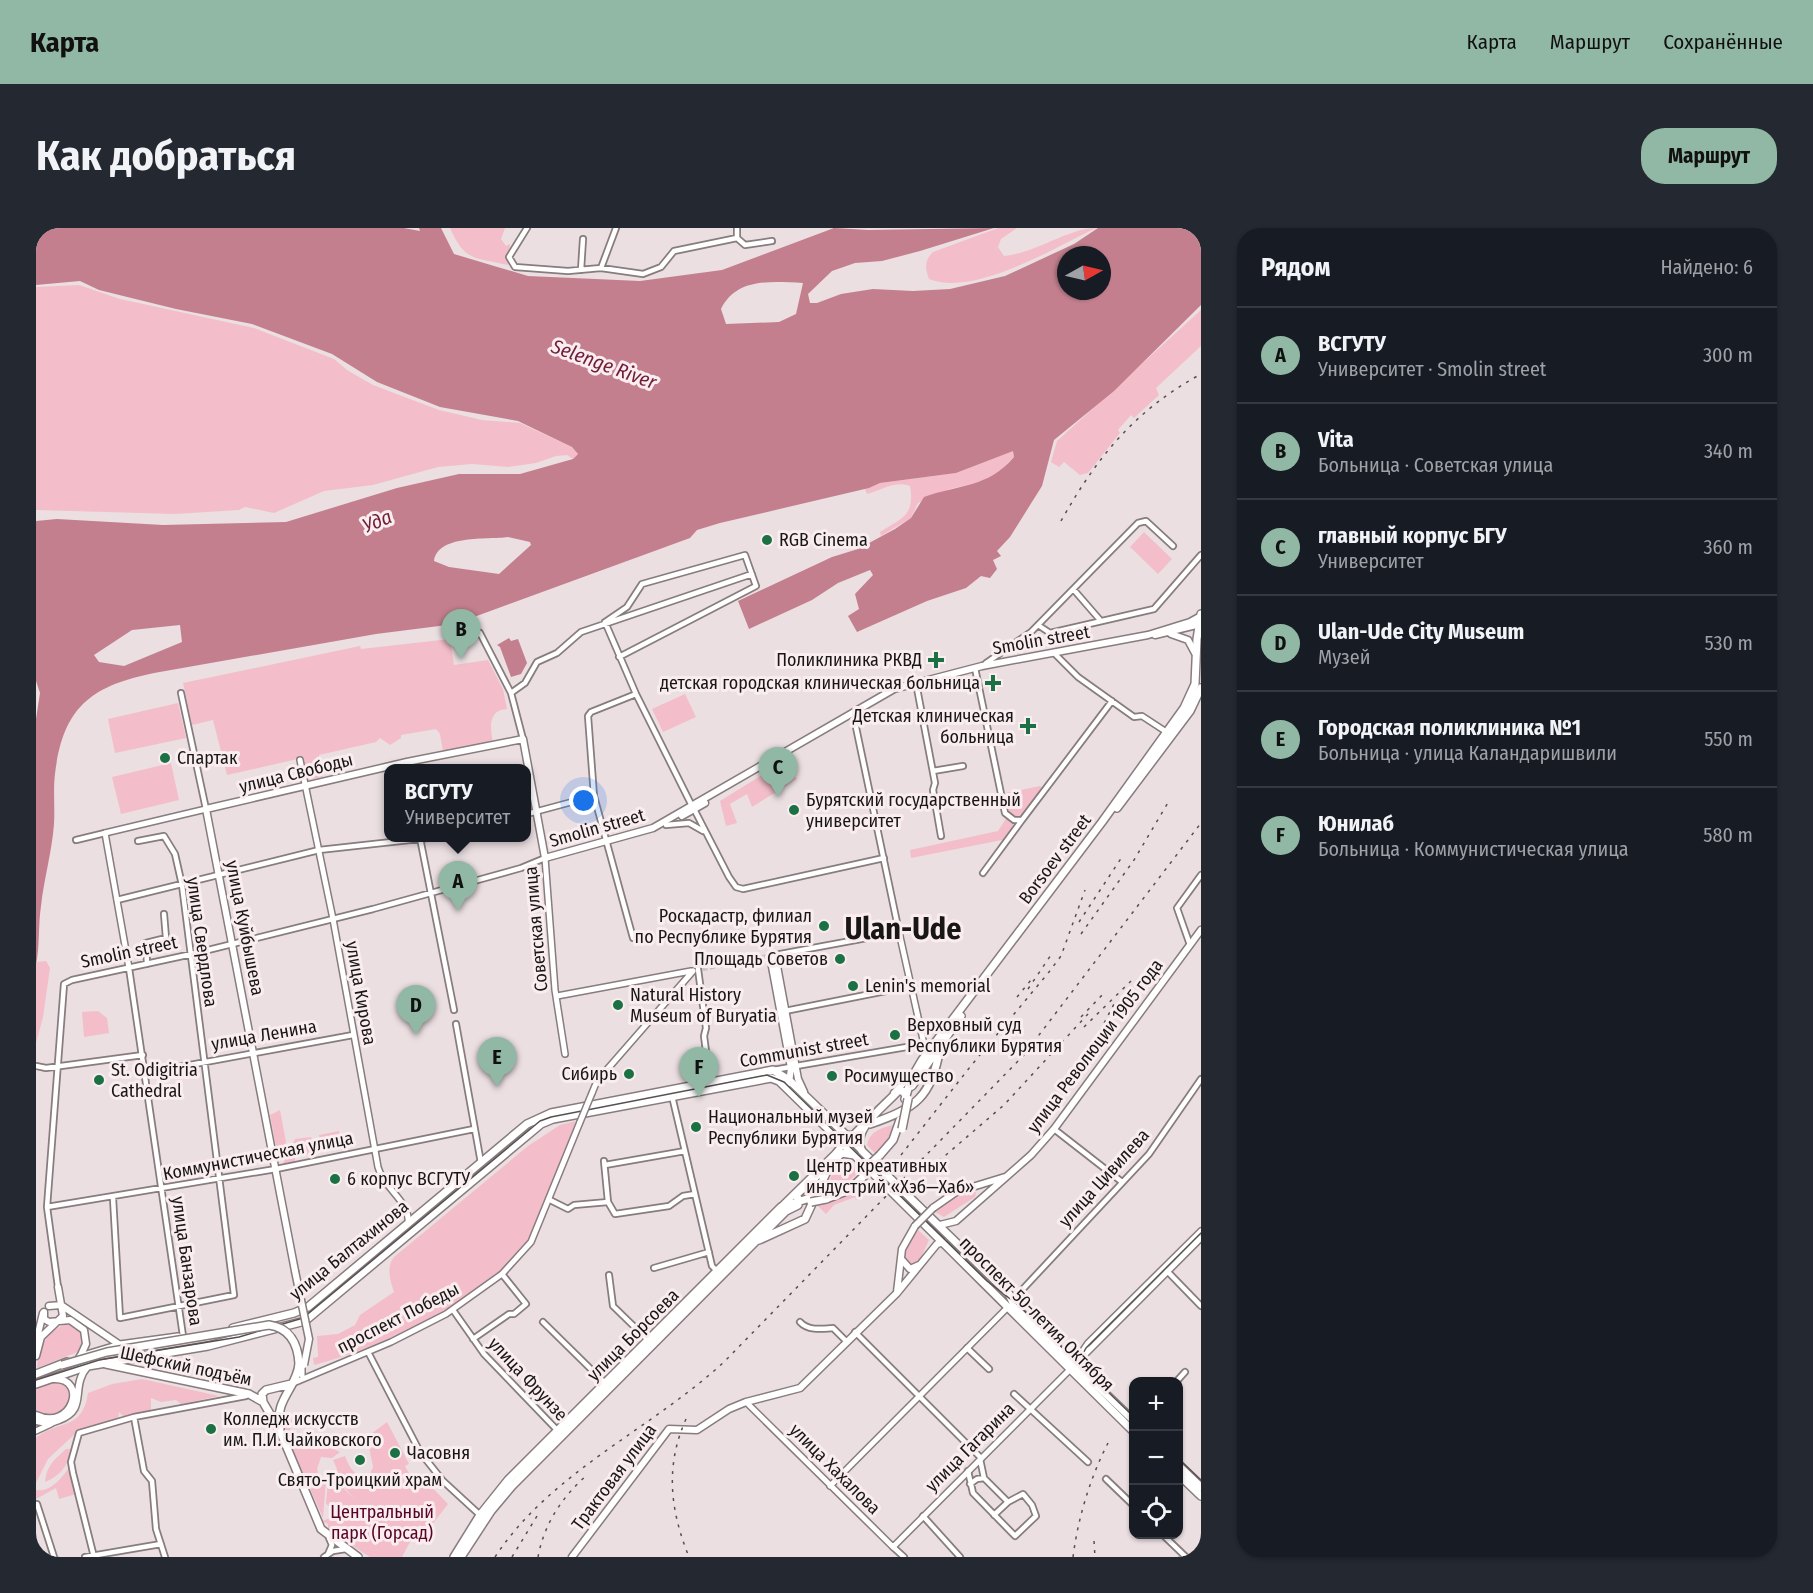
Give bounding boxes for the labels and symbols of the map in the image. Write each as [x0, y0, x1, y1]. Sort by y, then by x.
north arrow [1057, 246, 1111, 300]
water label: Selenge River [547, 334, 661, 394]
water label: Уда [359, 504, 395, 538]
place label: RGB Cinema [779, 529, 868, 551]
marker: RGB Cinema [760, 533, 774, 547]
pin: B [442, 610, 480, 659]
street label: Smolin street [991, 621, 1091, 659]
place label: Поликлиника РКВД [776, 649, 922, 671]
marker: Поликлиника РКВД [927, 651, 945, 669]
place label: детская городская клиническая больница [660, 672, 980, 694]
marker: детская городская клиническая больница [984, 674, 1002, 692]
place label: Детская клиническая больница [852, 705, 1014, 748]
marker: Детская клиническая больница [1019, 717, 1037, 735]
place label: Спартак [177, 747, 238, 769]
street label: улица Свободы [237, 748, 355, 798]
pin: C [758, 748, 798, 797]
marker: Спартак [158, 751, 172, 765]
your location [569, 786, 598, 815]
place label: Бурятский государственный университет [806, 789, 1021, 832]
marker: Бурятский государственный университет [787, 803, 801, 817]
street label: Smolin street [547, 804, 647, 852]
street label: Borsoev street [1014, 810, 1096, 908]
street label: улица Куйбышева [221, 859, 269, 998]
pin: A [438, 862, 478, 911]
street label: Советская улица [520, 865, 552, 992]
street label: улица Свердлова [182, 876, 222, 1009]
place label: Роскадастр, филиал по Республике Бурятия [635, 905, 812, 948]
district label: Ulan-Ude [845, 911, 961, 947]
marker: Роскадастр, филиал по Республике Бурятия [817, 919, 831, 933]
street label: Smolin street [79, 931, 179, 973]
street label: улица Кирова [341, 939, 381, 1047]
place label: Площадь Советов [694, 948, 828, 970]
marker: Площадь Советов [833, 952, 847, 966]
street label: улица Революции 1905 года [1022, 955, 1168, 1137]
place label: Lenin's memorial [865, 975, 991, 997]
marker: Lenin's memorial [846, 979, 860, 993]
place label: Natural History Museum of Buryatia [630, 984, 777, 1027]
pin: D [396, 986, 436, 1035]
marker: Natural History Museum of Buryatia [611, 998, 625, 1012]
place label: Верховный суд Республики Бурятия [907, 1014, 1062, 1057]
street label: улица Ленина [210, 1015, 319, 1055]
street label: Communist street [738, 1028, 870, 1072]
marker: Верховный суд Республики Бурятия [888, 1028, 902, 1042]
pin: E [478, 1038, 516, 1087]
pin: F [680, 1048, 718, 1097]
place label: St. Odigitria Cathedral [111, 1059, 198, 1102]
place label: Сибирь [562, 1063, 617, 1085]
place label: Росимущество [844, 1065, 954, 1087]
marker: Сибирь [622, 1067, 636, 1081]
marker: Росимущество [825, 1069, 839, 1083]
marker: St. Odigitria Cathedral [92, 1073, 106, 1087]
place label: Национальный музей Республики Бурятия [708, 1106, 873, 1149]
marker: Национальный музей Республики Бурятия [689, 1120, 703, 1134]
street label: улица Цивилева [1054, 1124, 1154, 1232]
street label: Коммунистическая улица [161, 1127, 355, 1185]
place label: Центр креативных индустрий «Хэб—Хаб» [806, 1155, 974, 1198]
place label: 6 корпус ВСГУТУ [347, 1168, 470, 1190]
marker: Центр креативных индустрий «Хэб—Хаб» [787, 1169, 801, 1183]
marker: 6 корпус ВСГУТУ [328, 1172, 342, 1186]
street label: улица Банзарова [167, 1195, 207, 1327]
street label: улица Балтахинова [285, 1195, 413, 1305]
street label: проспект 50-летия Октября [955, 1232, 1119, 1396]
street label: проспект Победы [333, 1278, 463, 1358]
street label: улица Борсоева [582, 1284, 684, 1386]
street label: улица Фрунзе [484, 1333, 572, 1426]
street label: Шефский подъём [118, 1341, 254, 1391]
street label: улица Гагарина [921, 1398, 1019, 1496]
place label: Колледж искусств им. П.И. Чайковского [223, 1408, 382, 1451]
street label: Трактовая улица [567, 1419, 661, 1534]
street label: улица Хахалова [785, 1419, 885, 1519]
marker: Колледж искусств им. П.И. Чайковского [204, 1422, 218, 1436]
place label: Часовня [407, 1442, 470, 1464]
marker: Часовня [388, 1446, 402, 1460]
marker: Свято-Троицкий храм [353, 1453, 367, 1467]
place label: Свято-Троицкий храм [278, 1469, 442, 1491]
park label: Центральный парк (Горсад) [330, 1501, 434, 1544]

